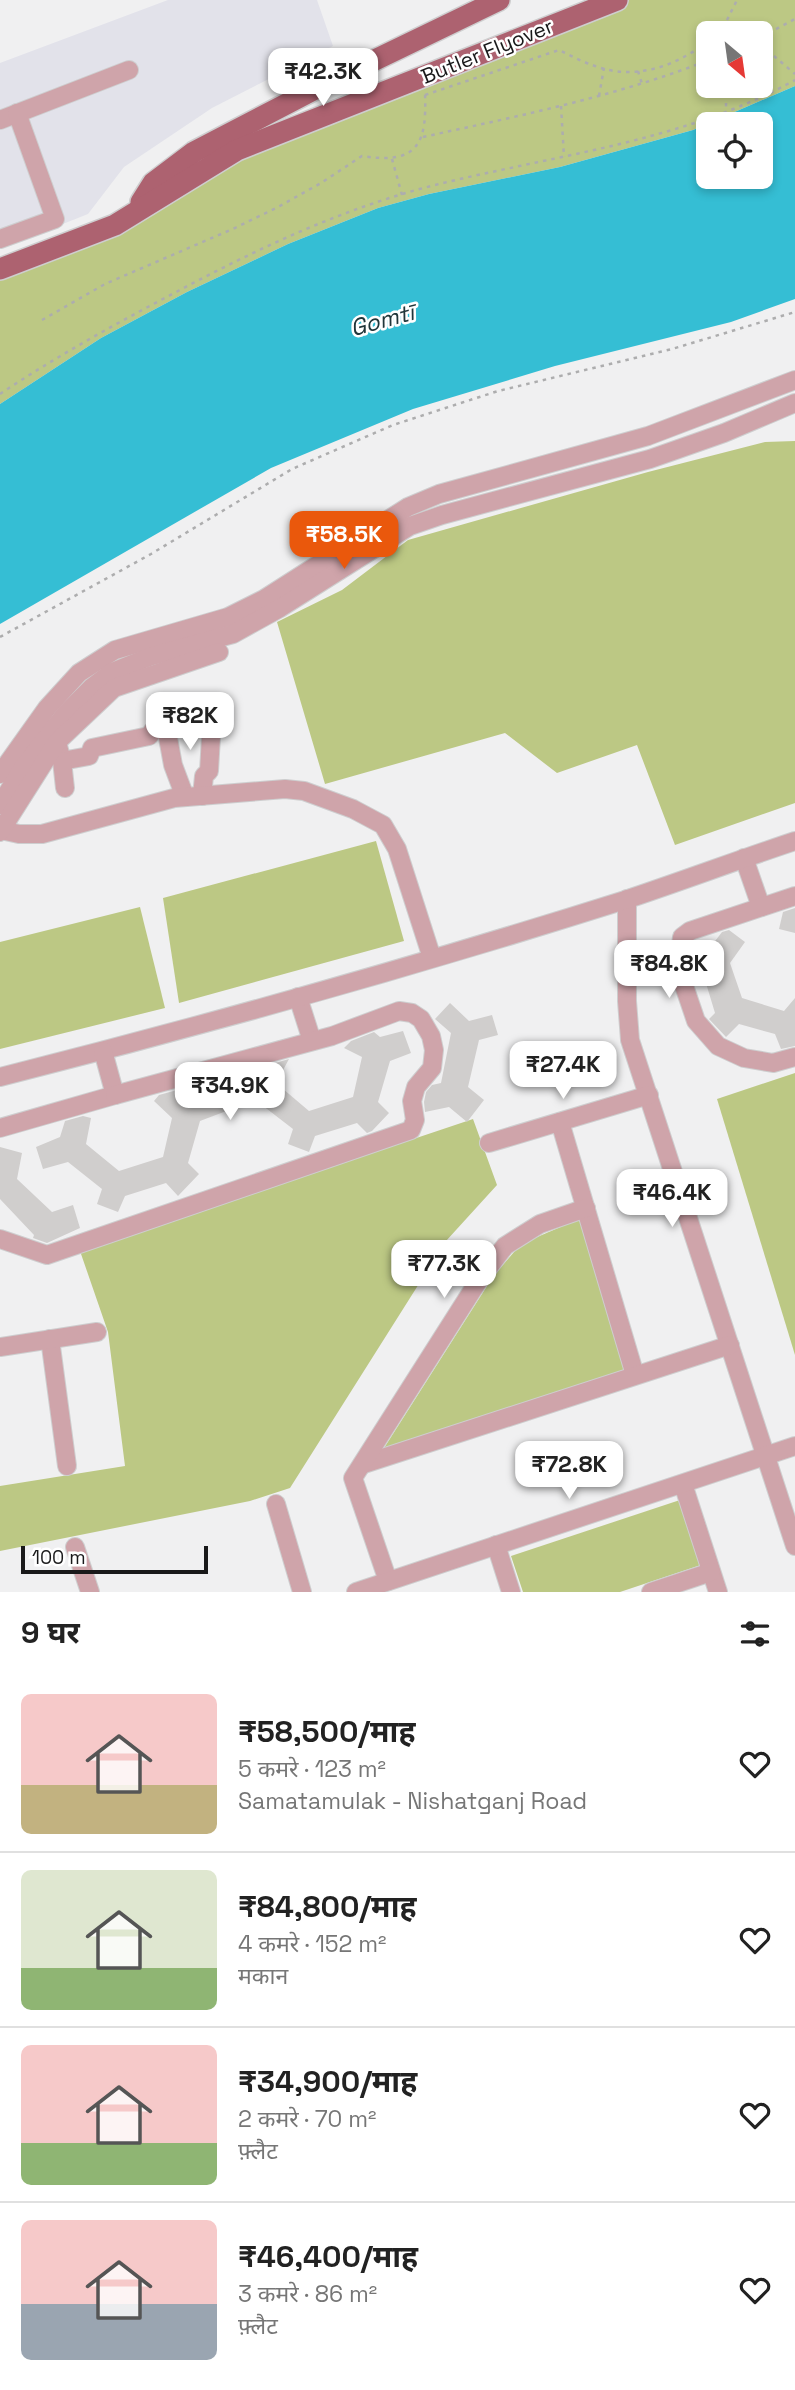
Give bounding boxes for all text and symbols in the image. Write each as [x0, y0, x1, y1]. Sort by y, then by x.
street label: Butler Flyover [417, 12, 557, 90]
north arrow [696, 21, 774, 98]
map controls [696, 21, 773, 189]
pin: ₹42.3K [266, 48, 380, 108]
text: ₹42.3K [284, 56, 362, 86]
button: locate [696, 112, 773, 189]
water label: Gomtī [347, 296, 422, 343]
pin: ₹58.5K [287, 512, 401, 571]
text: ₹58.5K [306, 519, 382, 549]
pin: ₹82K [149, 692, 231, 752]
text: ₹82K [162, 700, 218, 730]
pin: ₹84.8K [612, 940, 726, 1000]
text: ₹84.8K [630, 948, 708, 978]
pin: ₹27.4K [506, 1042, 620, 1101]
text: ₹27.4K [526, 1049, 600, 1079]
pin: ₹34.9K [173, 1062, 287, 1122]
text: ₹34.9K [191, 1070, 269, 1100]
pin: ₹46.4K [615, 1170, 729, 1229]
text: ₹46.4K [633, 1177, 711, 1207]
pin: ₹77.3K [387, 1240, 501, 1300]
text: ₹77.3K [407, 1248, 481, 1278]
pin: ₹72.8K [512, 1442, 626, 1501]
text: ₹72.8K [531, 1449, 607, 1479]
scale bar [21, 1543, 208, 1575]
text: 100 m [32, 1545, 86, 1570]
text: 9 घर [21, 1613, 80, 1652]
icon: filters [736, 1615, 774, 1653]
text: ₹58,500/माह [238, 1712, 415, 1751]
icon: home [77, 1722, 161, 1806]
icon: heart [736, 1745, 774, 1783]
text: 5 कमरे · 123 m² [238, 1754, 386, 1784]
text: Samatamulak - Nishatganj Road [238, 1786, 587, 1816]
text: ₹84,800/माह [238, 1887, 416, 1926]
icon: home [77, 1898, 161, 1982]
icon: heart [736, 1921, 774, 1959]
text: 4 कमरे · 152 m² [238, 1929, 386, 1959]
text: मकान [238, 1961, 288, 1991]
text: ₹34,900/माह [238, 2062, 417, 2101]
icon: home [77, 2073, 161, 2157]
icon: heart [736, 2096, 774, 2134]
text: 2 कमरे · 70 m² [238, 2104, 376, 2134]
text: फ़्लैट [238, 2136, 278, 2166]
text: ₹46,400/माह [238, 2237, 418, 2276]
icon: home [77, 2248, 161, 2332]
icon: heart [736, 2271, 774, 2309]
text: 3 कमरे · 86 m² [238, 2279, 377, 2309]
text: फ़्लैट [238, 2311, 278, 2341]

